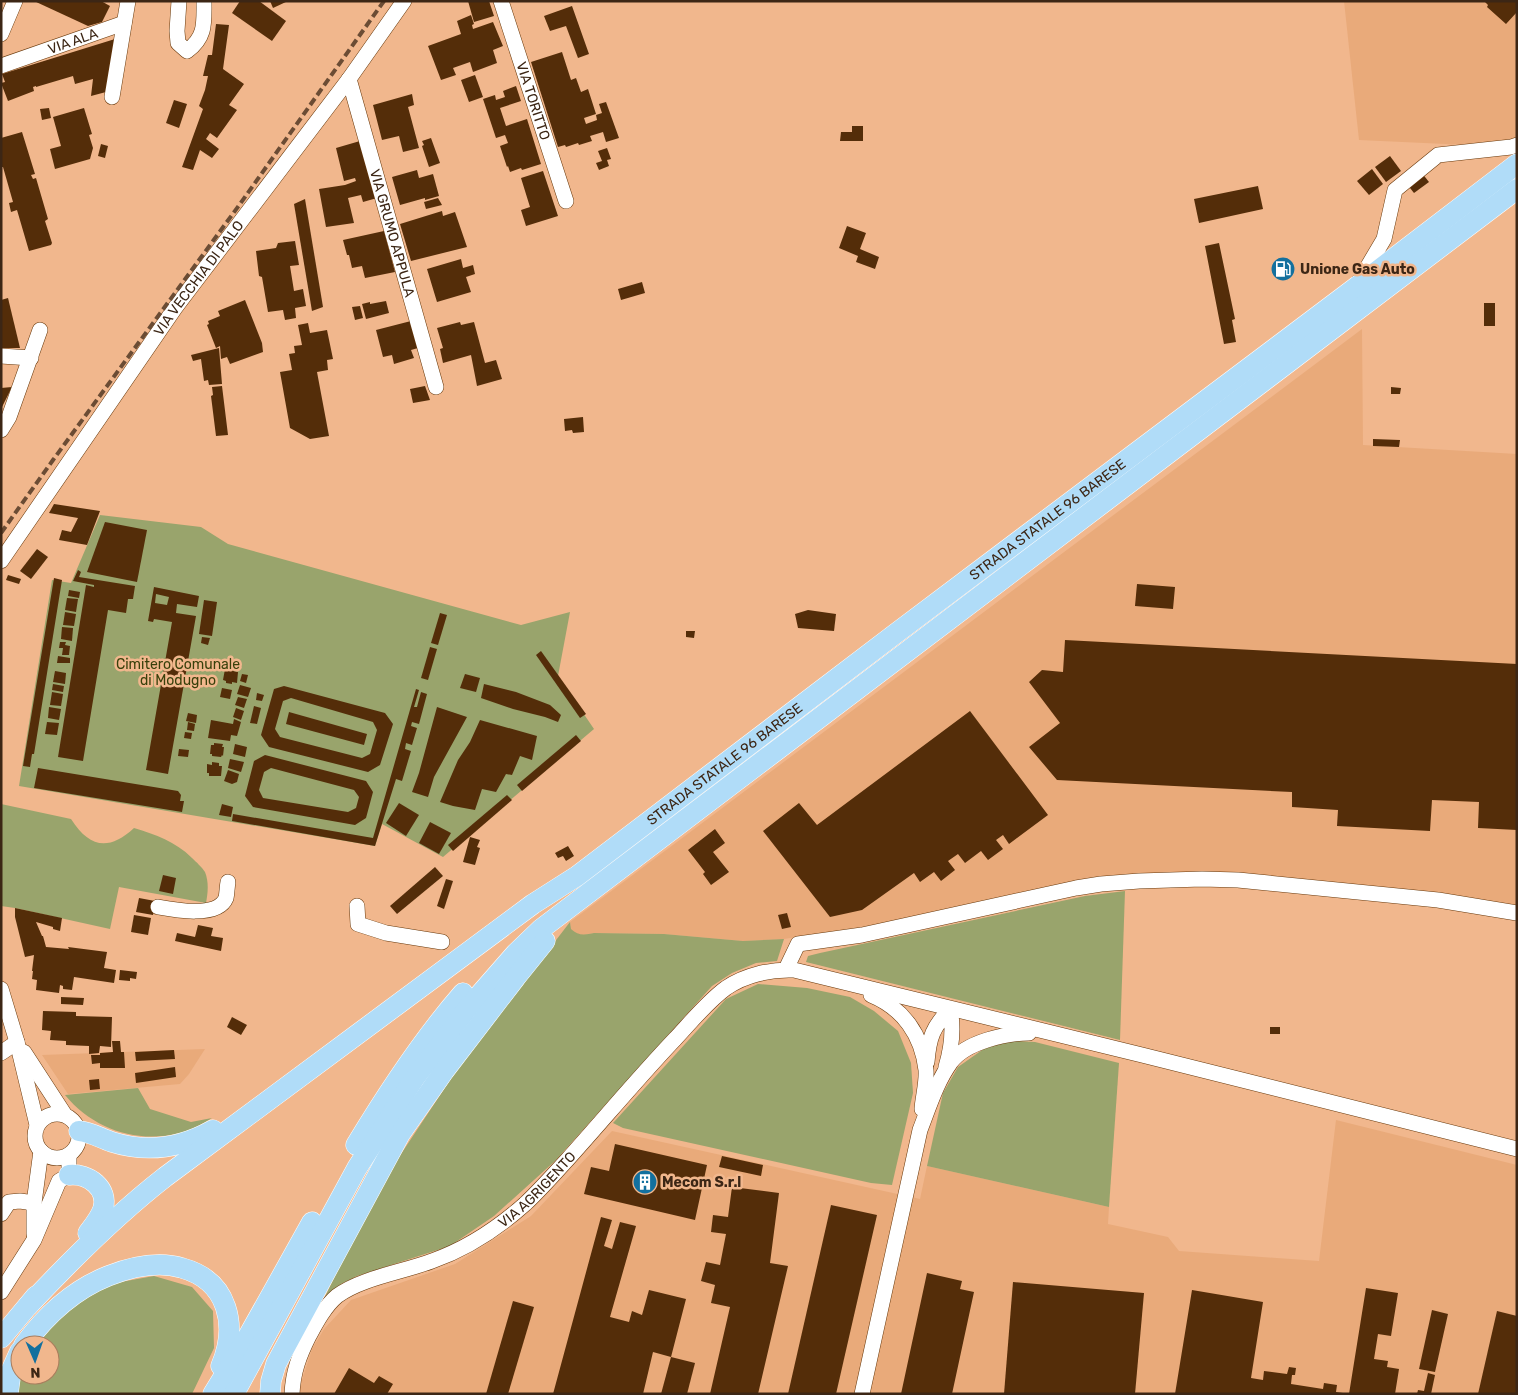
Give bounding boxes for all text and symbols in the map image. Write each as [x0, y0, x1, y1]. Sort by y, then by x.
street label: VIA ALA [46, 25, 101, 58]
street label: VIA TORITTO [512, 60, 554, 142]
street label: VIA GRUMO APPULA [366, 167, 418, 300]
street label: VIA VECCHIA DI PALO [150, 217, 247, 339]
fuel station icon: Unione Gas Auto [1270, 256, 1296, 282]
place label: Unione Gas Auto [1300, 261, 1415, 278]
street label: STRADA STATALE 96 BARESE [966, 456, 1129, 584]
park label: Cimitero Comunale di Modugno [116, 656, 240, 689]
street label: STRADA STATALE 96 BARESE [644, 700, 806, 829]
street label: VIA AGRIGENTO [495, 1148, 580, 1232]
building icon: Mecom S.r.l [632, 1169, 658, 1195]
place label: Mecom S.r.l [662, 1174, 741, 1191]
north arrow [10, 1335, 60, 1385]
text: N [30, 1364, 41, 1381]

